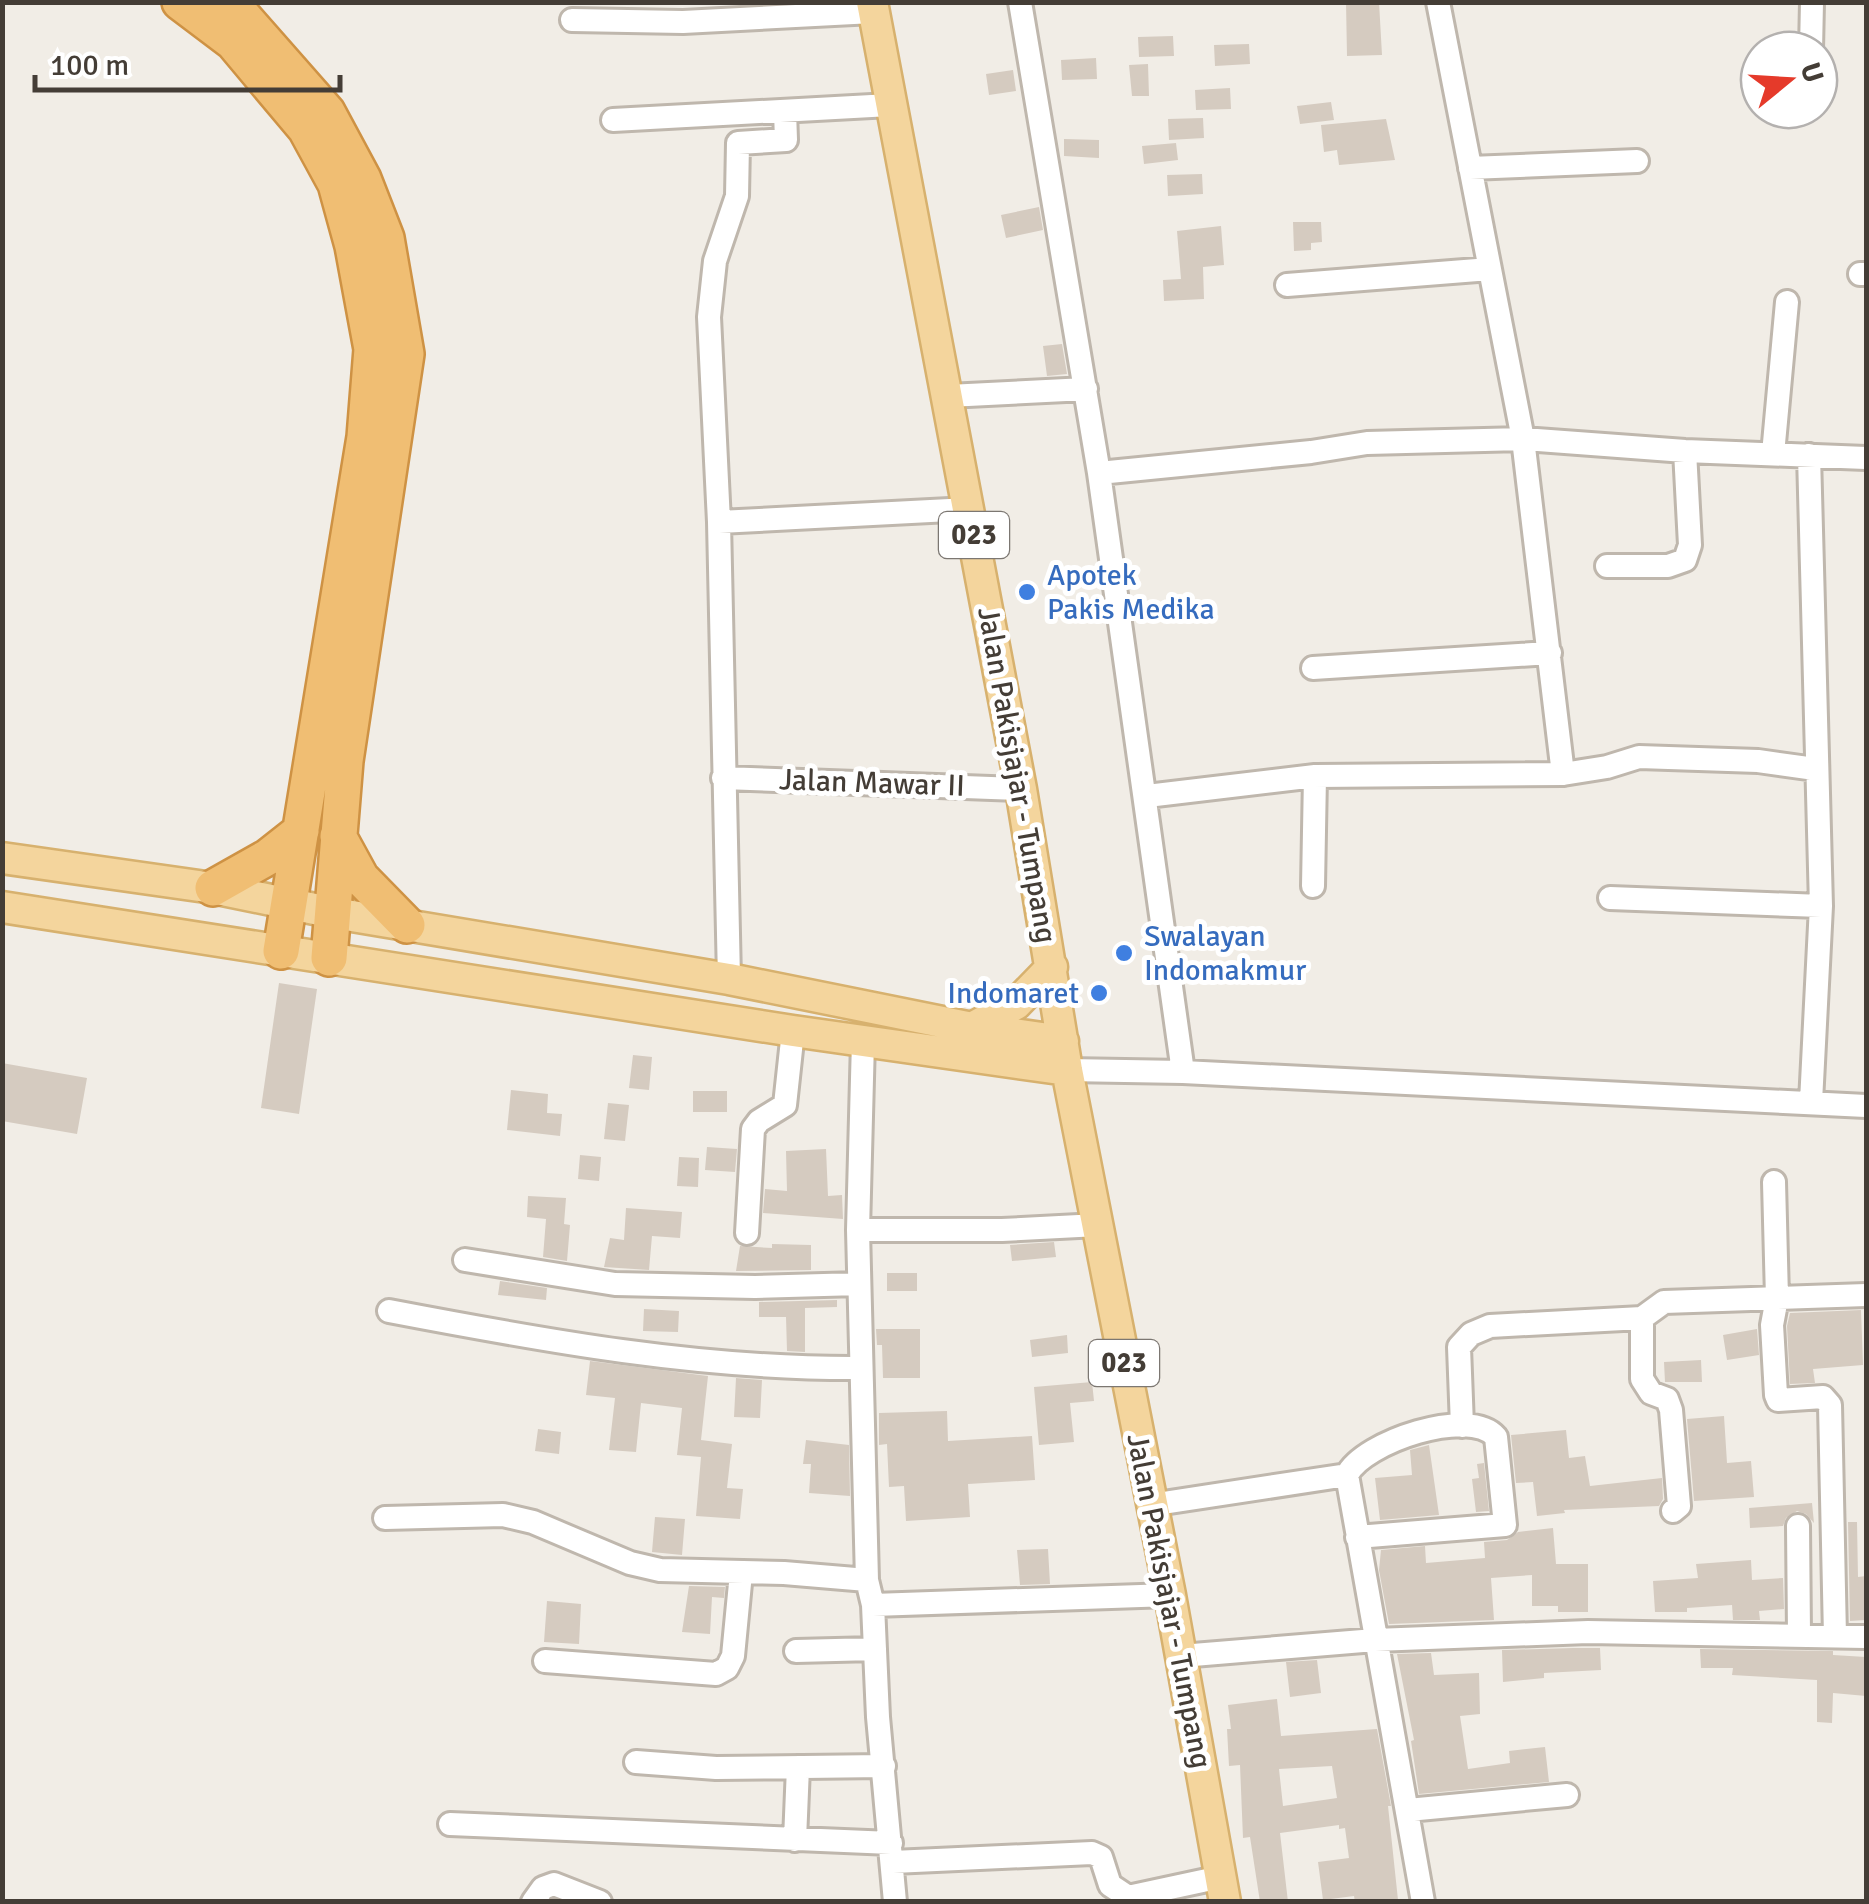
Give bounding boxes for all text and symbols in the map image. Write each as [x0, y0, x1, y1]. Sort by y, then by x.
scale bar [35, 30, 340, 92]
north arrow [1739, 30, 1839, 130]
text: 100 m [50, 47, 129, 84]
text: U [1793, 58, 1831, 87]
road number: 023 [939, 512, 1009, 558]
place label: Apotek Pakis Medika [1047, 557, 1215, 628]
marker: Apotek Pakis Medika [1016, 581, 1038, 603]
street label: Jalan Pakisjajar - Tumpang [969, 604, 1065, 946]
street label: Jalan Mawar II [778, 761, 966, 805]
place label: Swalayan Indomakmur [1144, 918, 1306, 989]
marker: Swalayan Indomakmur [1113, 942, 1135, 964]
place label: Indomaret [947, 975, 1079, 1012]
marker: Indomaret [1088, 982, 1110, 1004]
road number: 023 [1089, 1340, 1159, 1386]
street label: Jalan Pakisjajar - Tumpang [1118, 1430, 1220, 1772]

